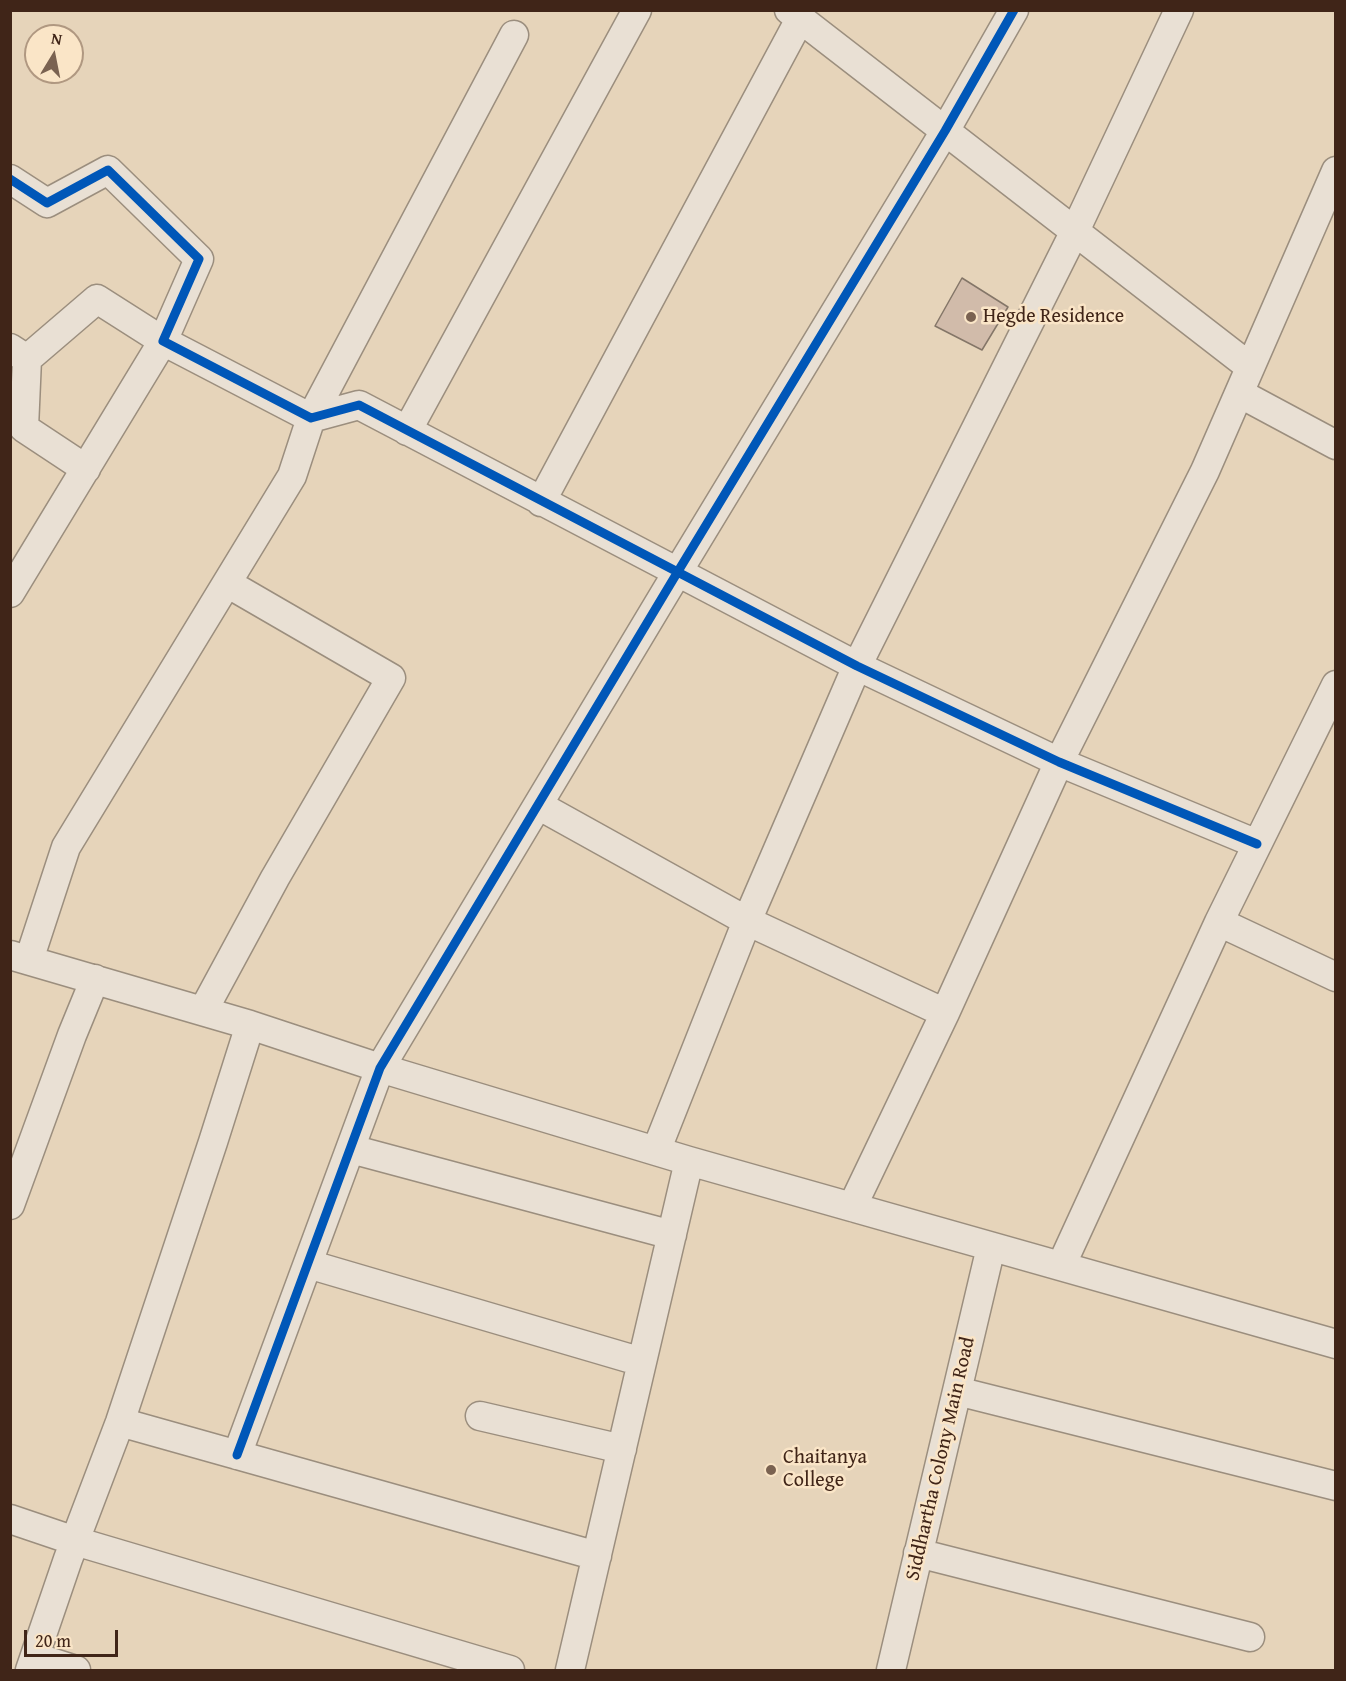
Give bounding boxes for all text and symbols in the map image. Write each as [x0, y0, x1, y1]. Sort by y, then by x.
north arrow [24, 24, 84, 84]
text: N [49, 25, 64, 51]
place label: Hegde Residence [983, 305, 1124, 329]
marker: Hegde Residence [964, 310, 978, 324]
street label: Siddhartha Colony Main Road [901, 1335, 981, 1583]
place label: Chaitanya College [783, 1446, 867, 1493]
marker: Chaitanya College [764, 1463, 778, 1477]
scale bar [27, 1618, 122, 1656]
text: 20 m [35, 1627, 71, 1654]

